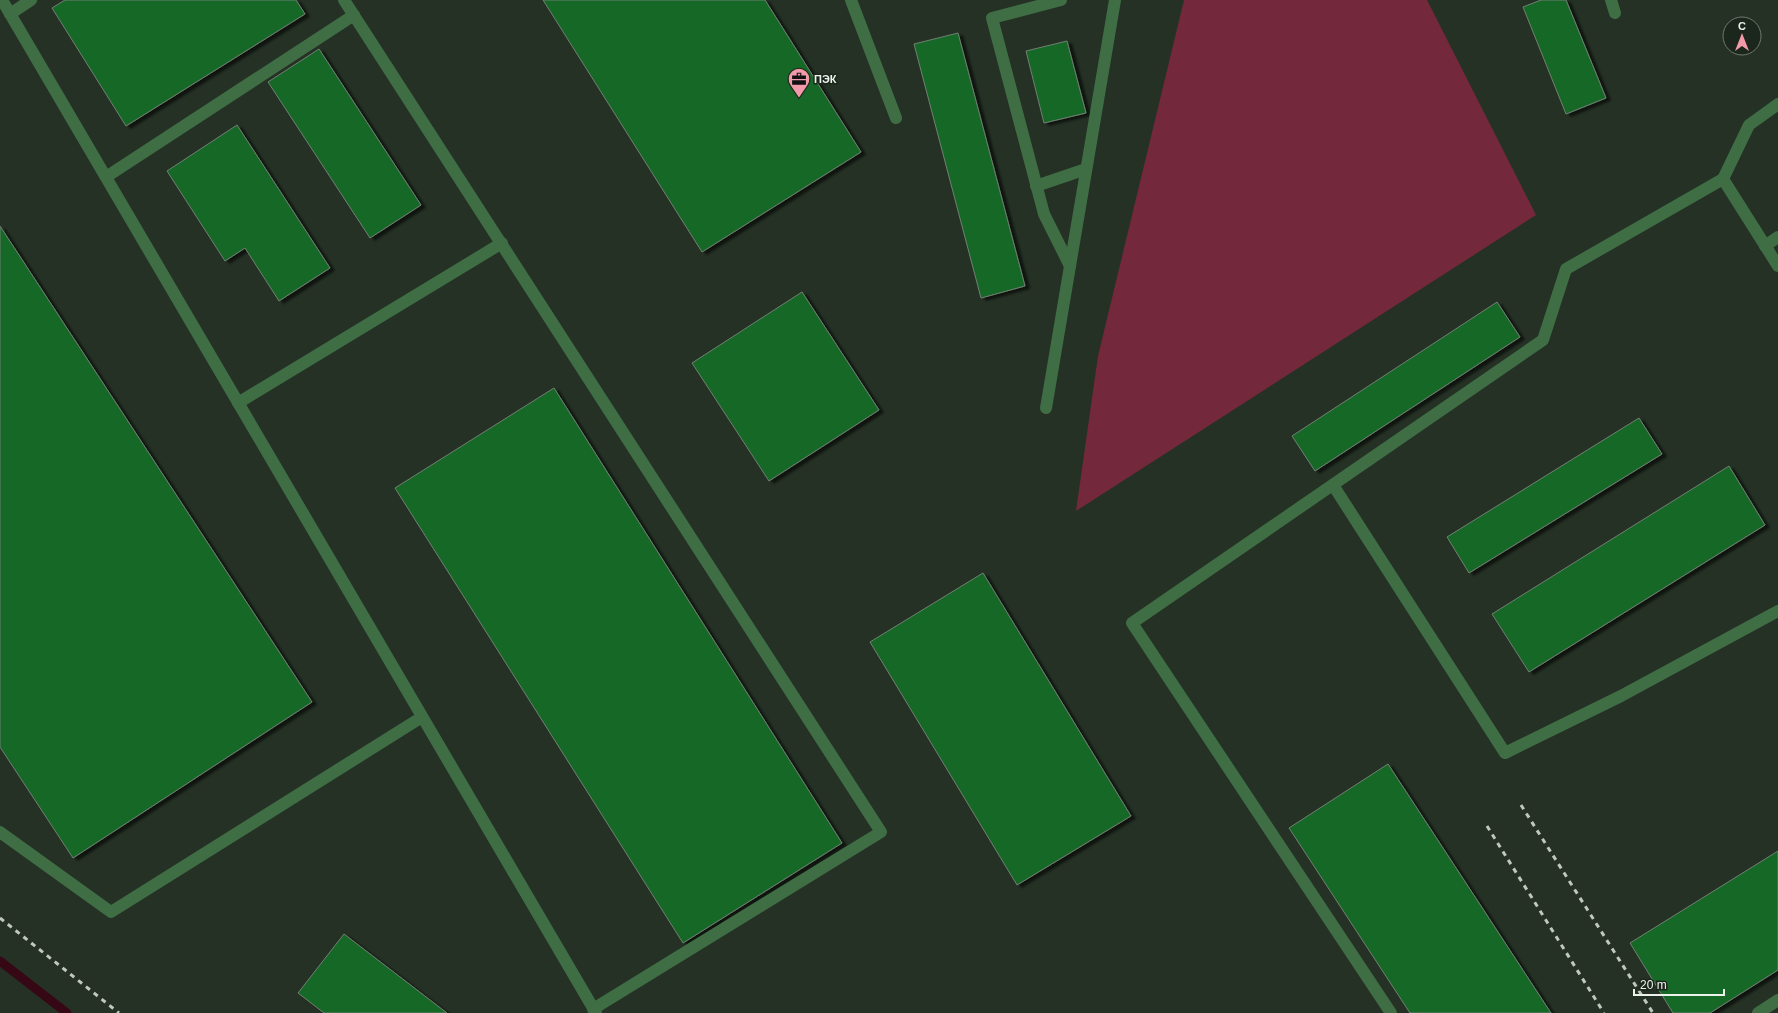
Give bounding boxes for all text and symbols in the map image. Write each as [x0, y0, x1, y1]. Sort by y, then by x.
north arrow [1722, 16, 1762, 56]
text: С [1738, 20, 1746, 32]
office icon: ПЭК [786, 66, 812, 99]
place label: ПЭК [814, 73, 837, 85]
scale bar [1634, 971, 1724, 997]
text: 20 m [1640, 978, 1667, 992]

